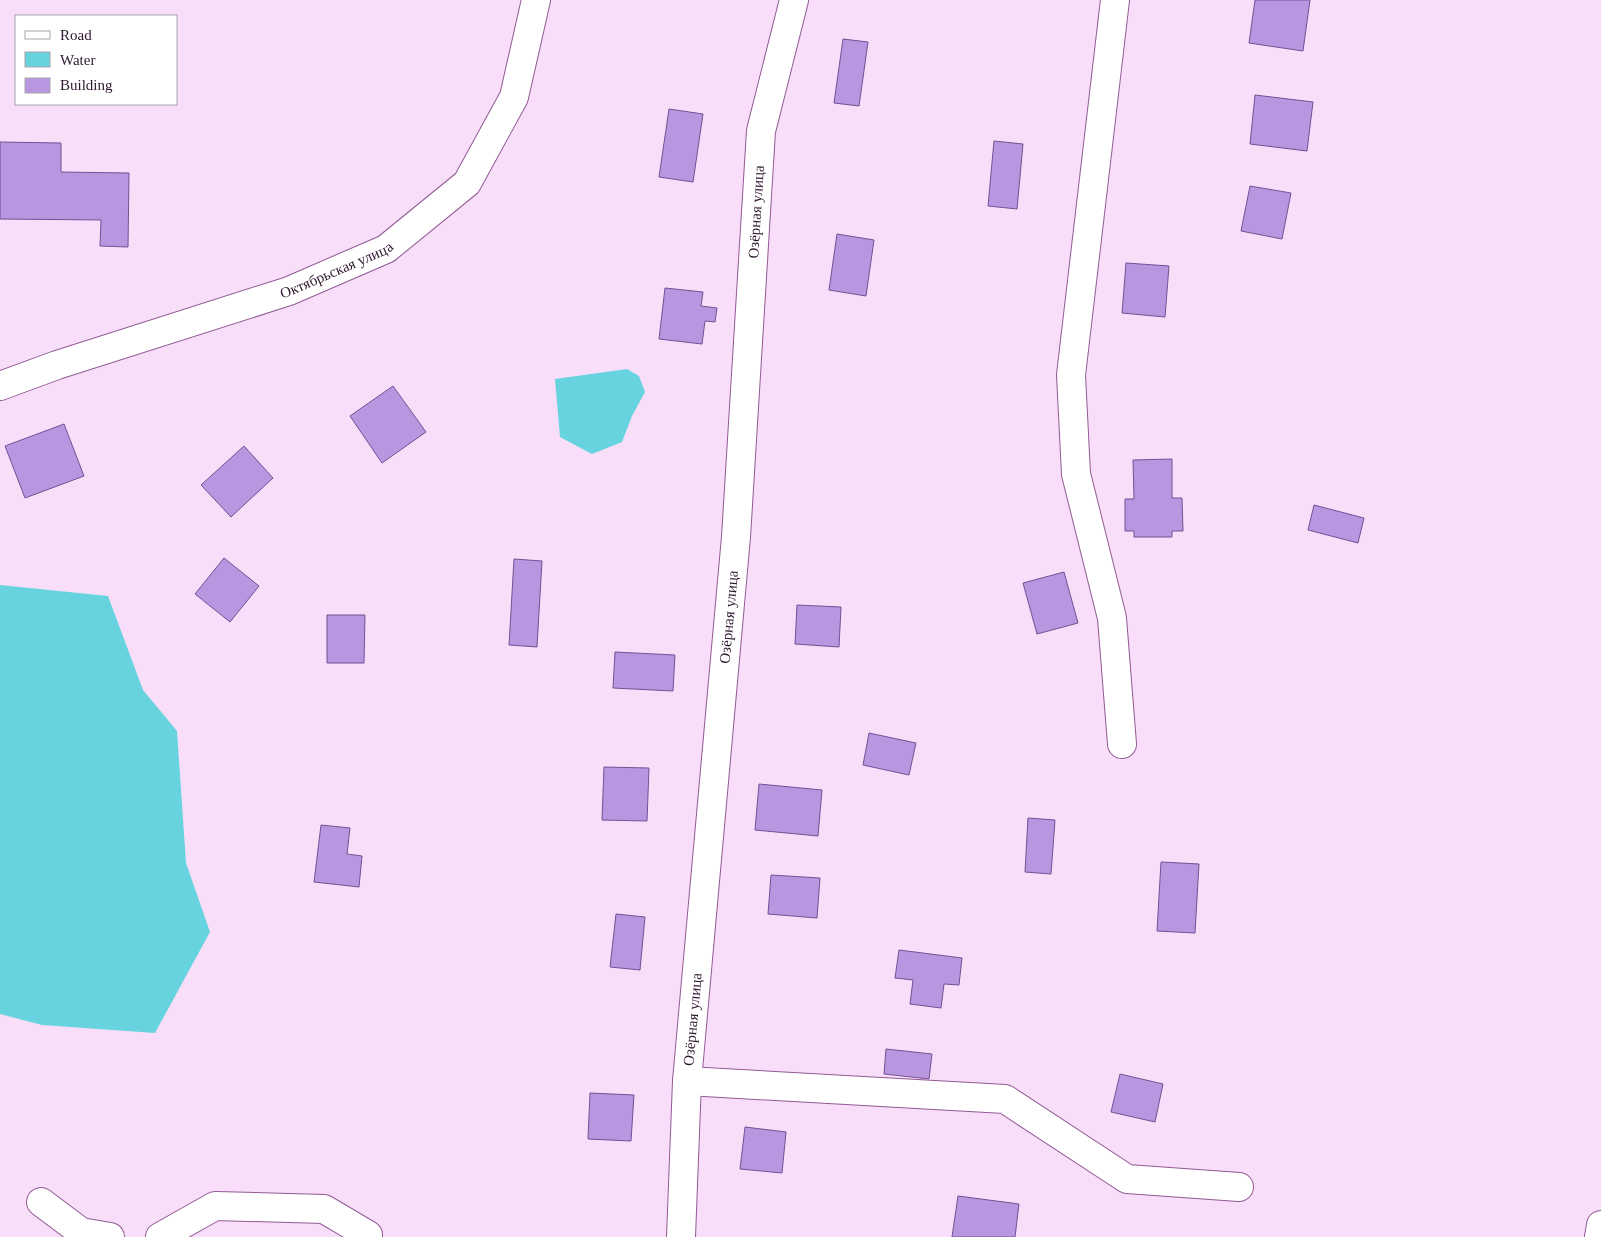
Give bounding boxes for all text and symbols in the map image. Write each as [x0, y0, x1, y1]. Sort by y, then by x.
legend [15, 15, 178, 105]
text: Road [60, 27, 92, 43]
text: Water [60, 52, 95, 68]
text: Building [60, 77, 113, 93]
street label: Озёрная улица [745, 165, 767, 259]
street label: Октябрьская улица [278, 238, 397, 301]
street label: Озёрная улица [717, 569, 741, 664]
street label: Озёрная улица [680, 972, 705, 1067]

